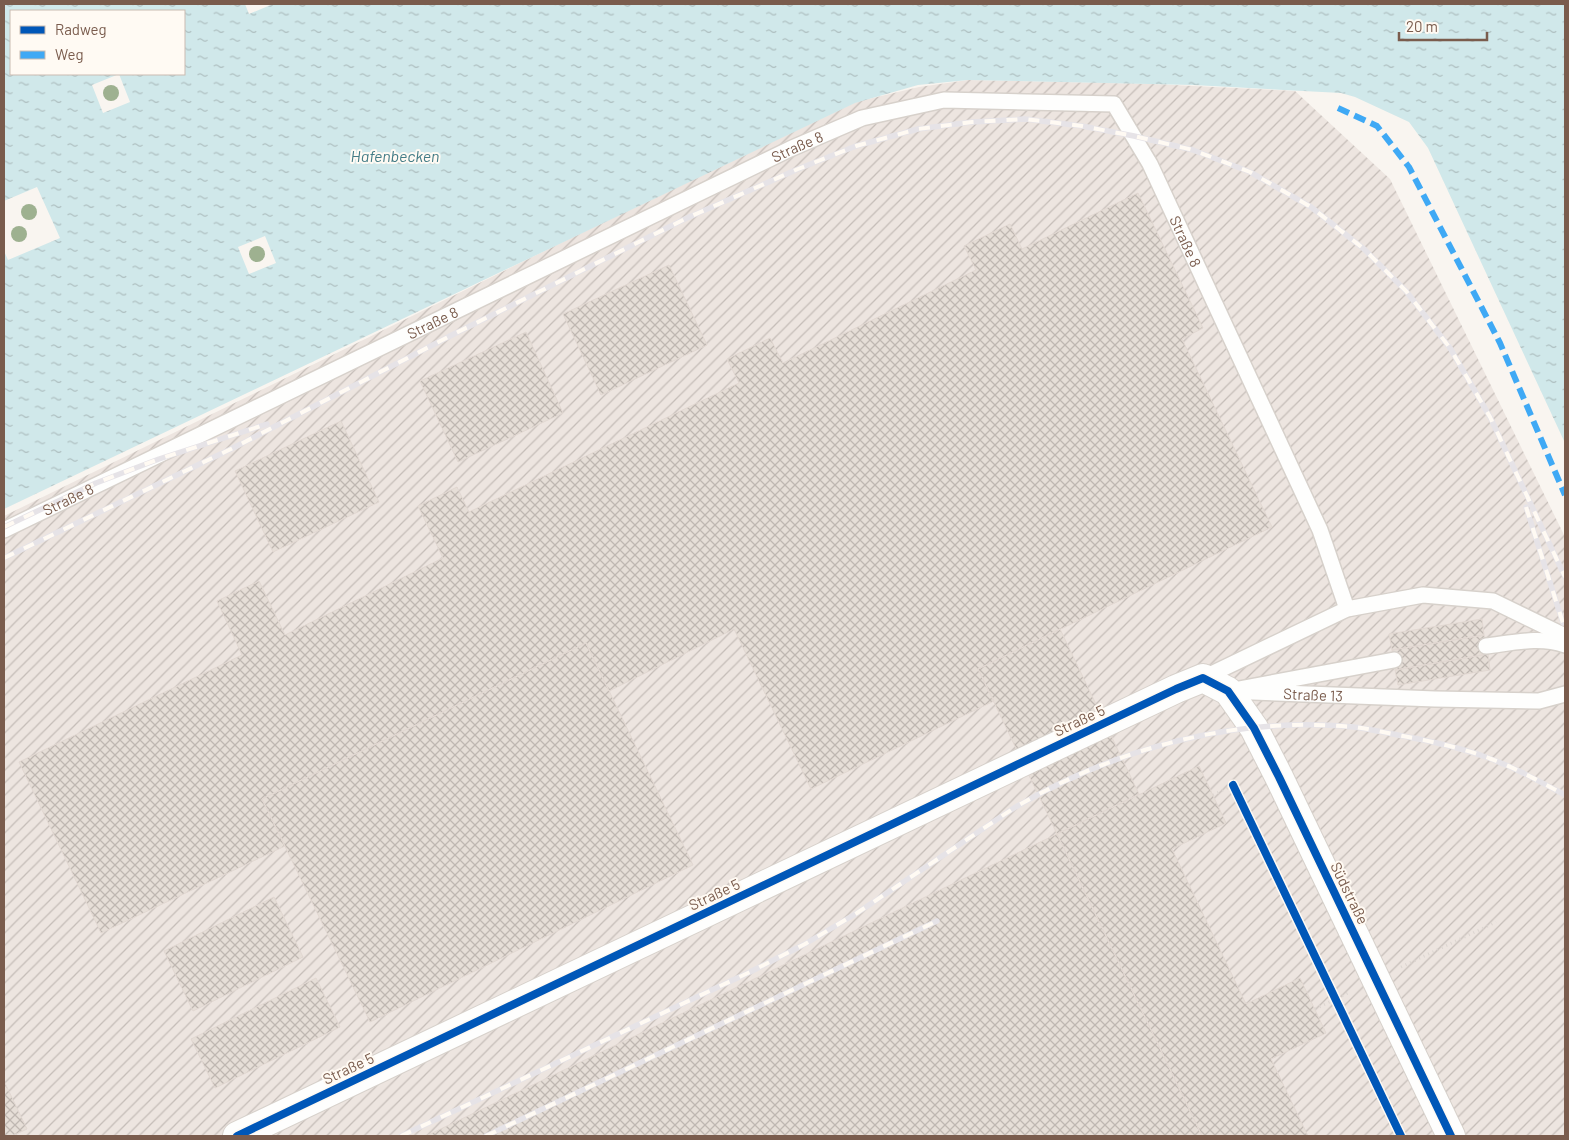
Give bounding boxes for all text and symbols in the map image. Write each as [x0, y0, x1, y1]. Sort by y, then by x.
legend [10, 10, 185, 75]
scale bar [1399, 10, 1486, 42]
text: 20 m [1406, 17, 1438, 35]
text: Radweg [55, 20, 107, 38]
text: Weg [55, 45, 83, 63]
street label: Straße 8 [768, 127, 826, 166]
water label: Hafenbecken [351, 146, 439, 165]
street label: Straße 8 [1166, 213, 1206, 270]
street label: Straße 8 [404, 302, 461, 342]
street label: Straße 8 [39, 479, 96, 519]
street label: Straße 13 [1283, 684, 1343, 704]
street label: Straße 5 [1051, 700, 1107, 740]
street label: Südstraße [1327, 859, 1373, 927]
street label: Straße 5 [686, 874, 742, 914]
street label: Straße 5 [320, 1048, 376, 1088]

